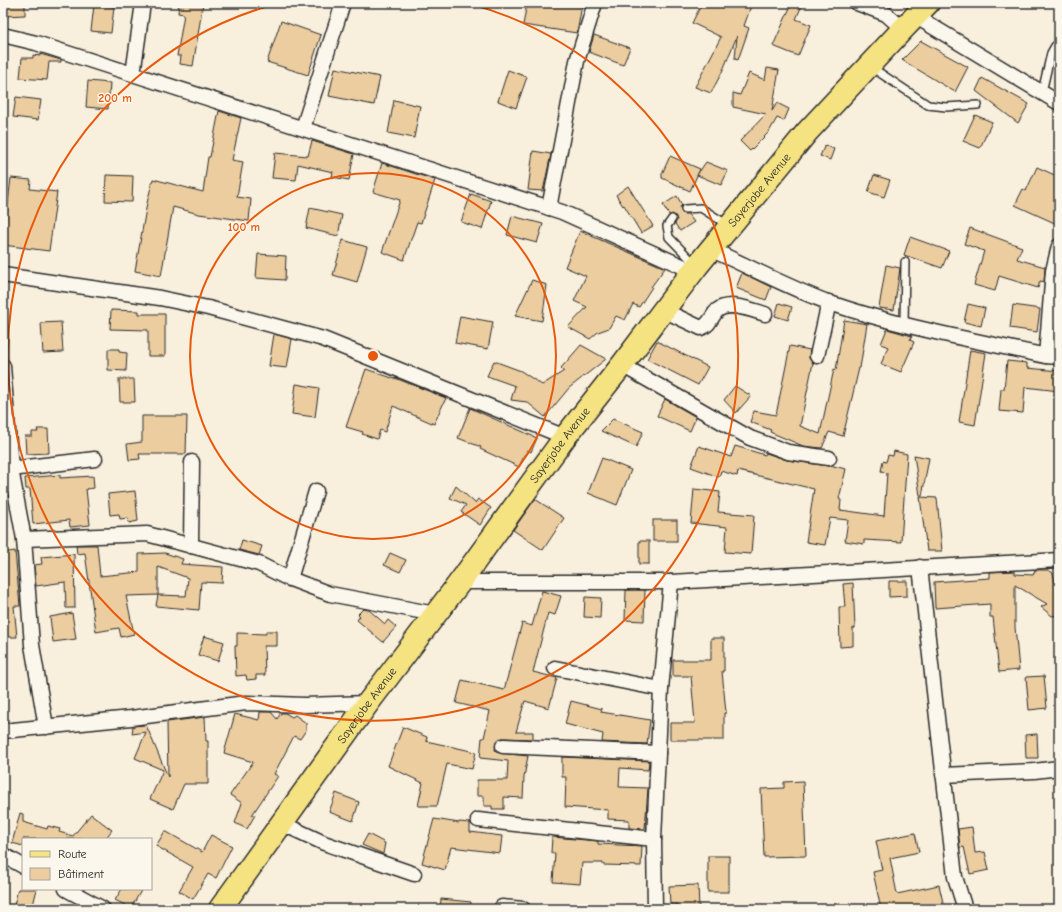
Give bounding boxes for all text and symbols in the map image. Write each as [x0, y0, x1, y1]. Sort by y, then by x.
text: 200 m [98, 91, 132, 105]
street label: Sayerjobe Avenue [725, 150, 794, 230]
text: 100 m [228, 220, 260, 234]
centre of rings [366, 349, 380, 363]
street label: Sayerjobe Avenue [527, 405, 593, 486]
street label: Sayerjobe Avenue [334, 665, 400, 746]
legend [22, 838, 152, 890]
text: Route [58, 847, 87, 861]
text: Bâtiment [58, 867, 104, 881]

